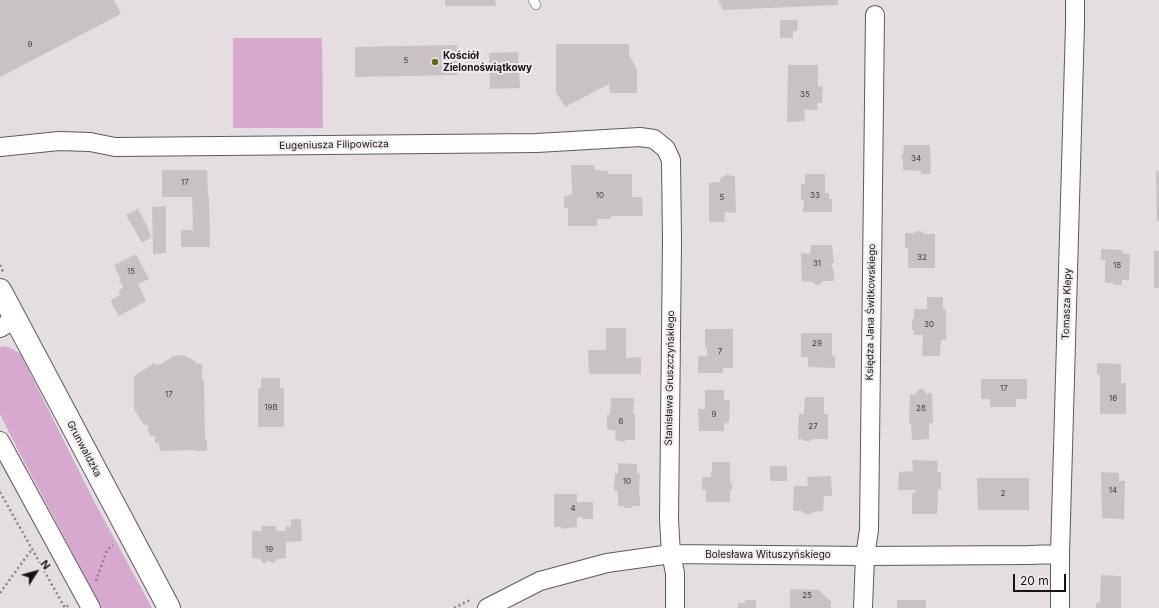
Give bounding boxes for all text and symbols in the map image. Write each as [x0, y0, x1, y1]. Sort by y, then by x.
house number: 9 [28, 40, 32, 50]
place label: Kościół Zielonoświątkowy [443, 50, 532, 74]
house number: 5 [404, 56, 408, 66]
marker: Kościół Zielonoświątkowy [430, 57, 440, 67]
house number: 35 [800, 90, 810, 100]
street label: Eugeniusza Filipowicza [279, 138, 389, 152]
house number: 34 [911, 154, 921, 164]
house number: 17 [181, 178, 189, 188]
house number: 10 [596, 191, 604, 201]
house number: 33 [810, 191, 820, 201]
house number: 5 [720, 193, 724, 203]
street label: Księdza Jana Świtkowskiego [864, 244, 878, 380]
house number: 32 [917, 253, 927, 263]
house number: 31 [813, 259, 821, 269]
house number: 18 [1113, 261, 1121, 271]
house number: 15 [127, 267, 135, 277]
street label: Tomasza Klepy [1060, 268, 1074, 340]
street label: Stanisława Gruszczyńskiego [663, 310, 677, 446]
house number: 30 [924, 320, 934, 330]
house number: 29 [812, 339, 822, 349]
house number: 7 [718, 347, 722, 357]
house number: 17 [1000, 384, 1008, 394]
house number: 17 [165, 390, 173, 400]
house number: 16 [1109, 394, 1117, 404]
house number: 19B [264, 403, 278, 413]
house number: 28 [916, 404, 926, 414]
house number: 9 [712, 410, 716, 420]
house number: 6 [619, 417, 623, 427]
street label: Grunwaldzka [64, 419, 104, 479]
house number: 27 [808, 422, 818, 432]
house number: 10 [623, 477, 631, 487]
house number: 14 [1109, 486, 1117, 496]
house number: 2 [1001, 489, 1005, 499]
house number: 4 [570, 504, 576, 514]
house number: 19 [265, 545, 273, 555]
street label: Bolesława Wituszyńskiego [705, 549, 831, 561]
north arrow [16, 552, 56, 592]
text: N [37, 557, 54, 572]
scale bar [1015, 566, 1068, 592]
text: 20 m [1020, 573, 1049, 588]
house number: 25 [802, 591, 812, 601]

